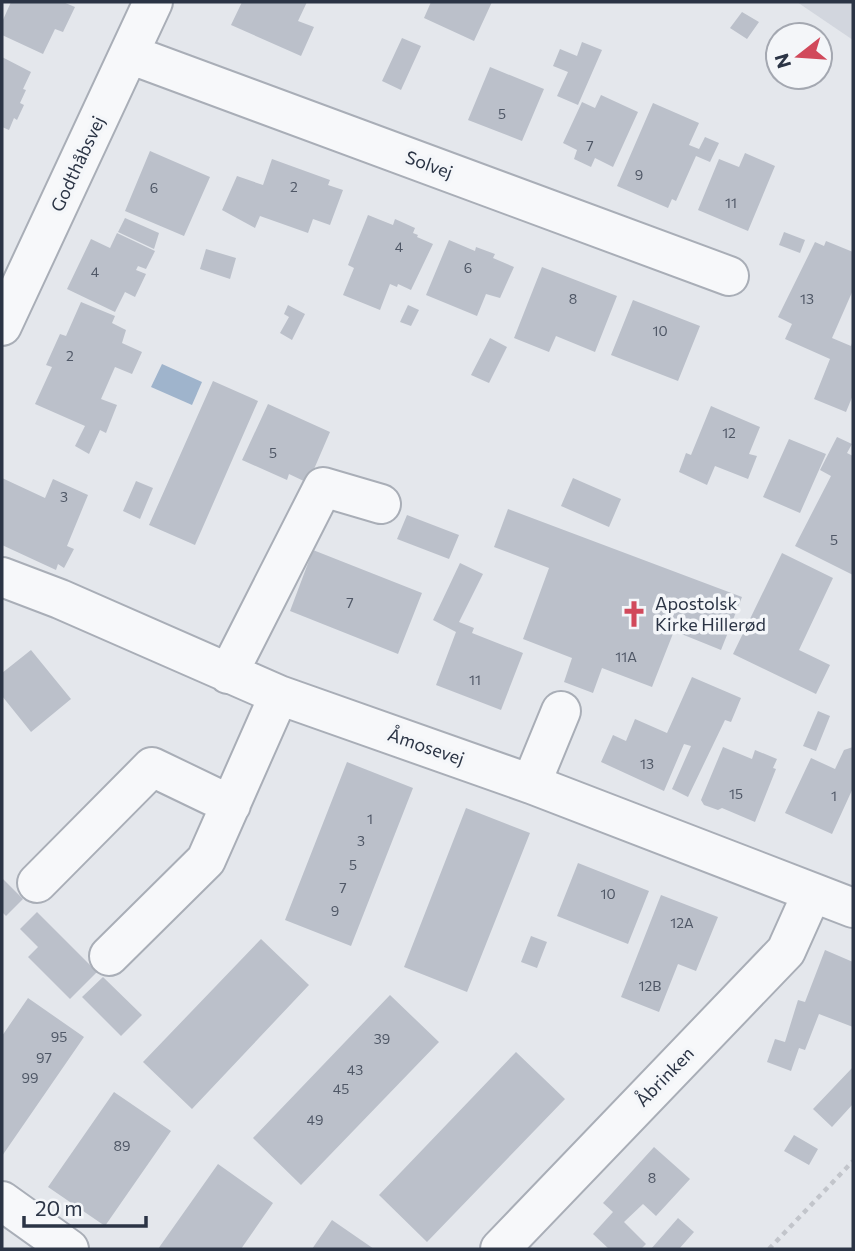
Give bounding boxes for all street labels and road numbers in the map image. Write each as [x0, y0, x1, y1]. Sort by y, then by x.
street label: Godthåbsvej [45, 112, 109, 215]
street label: Solvej [403, 145, 456, 183]
street label: Åmosevej [385, 723, 467, 769]
street label: Åbrinken [631, 1042, 698, 1111]

